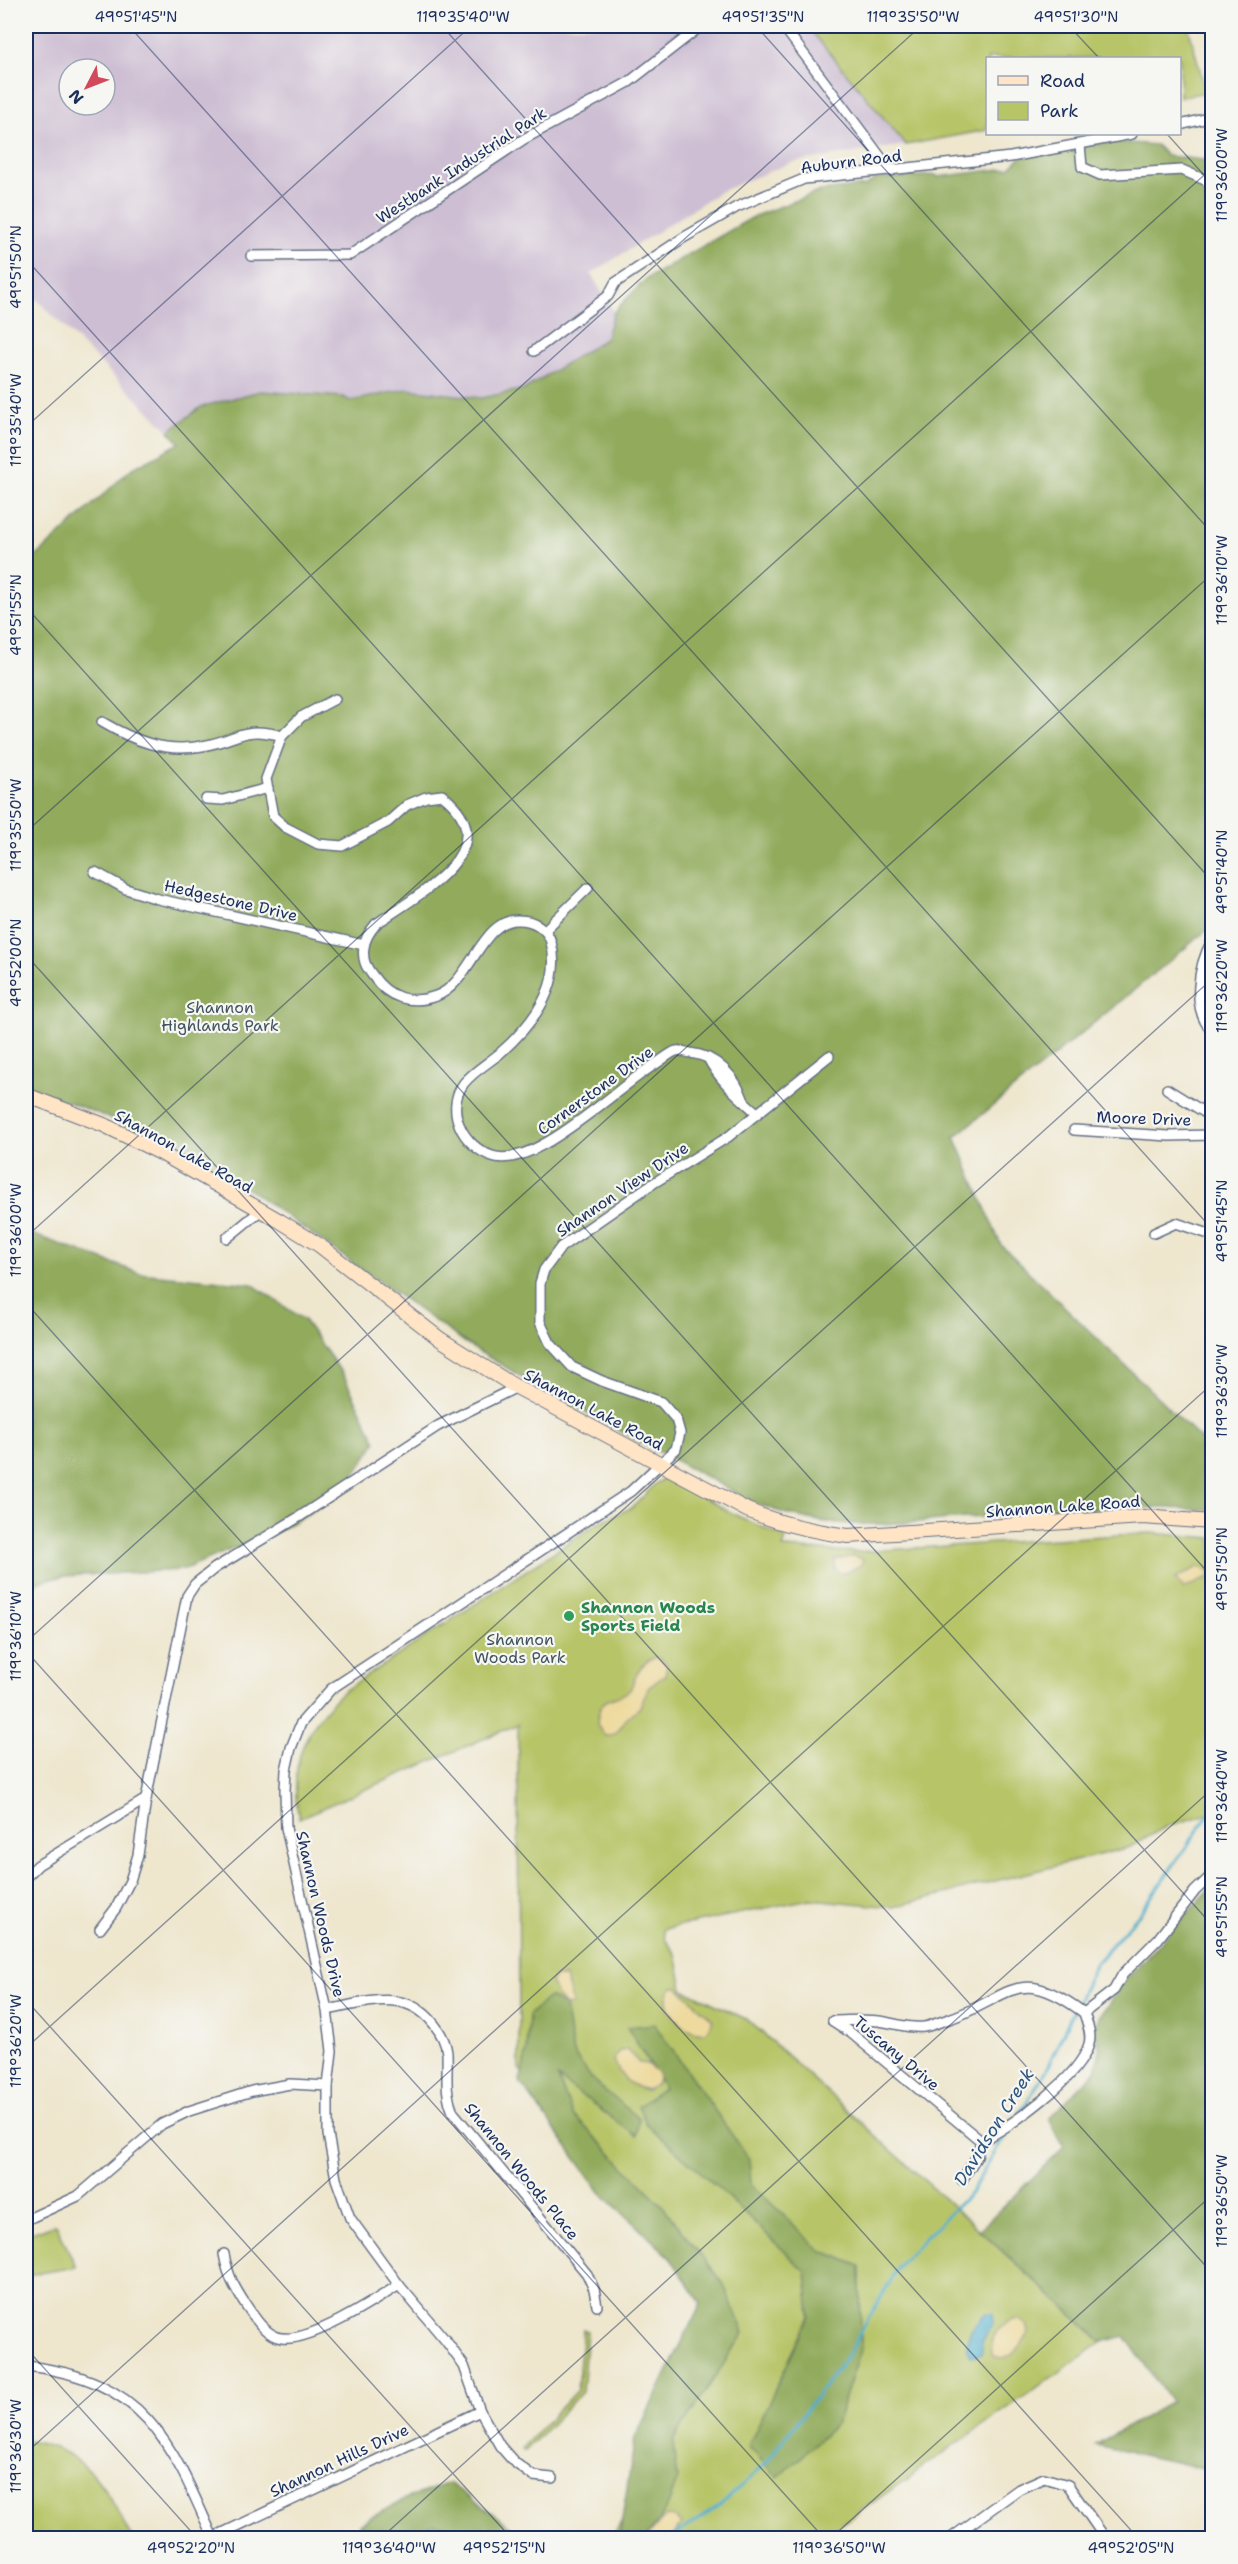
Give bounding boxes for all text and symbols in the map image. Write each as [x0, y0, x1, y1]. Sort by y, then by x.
text: 49°51'45"N [95, 7, 177, 27]
text: 119°35'40"W [416, 7, 510, 27]
text: 49°51'35"N [721, 7, 805, 27]
text: 119°35'50"W [866, 7, 960, 27]
text: 49°51'30"N [1034, 7, 1118, 27]
north arrow [57, 57, 117, 117]
legend [986, 57, 1181, 135]
text: Road [1040, 69, 1085, 93]
text: N [64, 85, 88, 108]
text: Park [1040, 99, 1079, 123]
street label: Westbank Industrial Park [372, 102, 551, 228]
text: 119°36'00"W [1212, 128, 1232, 222]
street label: Auburn Road [799, 145, 903, 178]
text: 49°51'50"N [6, 225, 26, 309]
text: 119°35'40"W [6, 373, 26, 467]
text: 119°36'10"W [1212, 535, 1232, 625]
text: 49°51'55"N [6, 574, 26, 656]
text: 119°35'50"W [6, 778, 26, 872]
text: 49°51'40"N [1212, 830, 1232, 914]
street label: Hedgestone Drive [162, 875, 300, 926]
text: 49°52'00"N [6, 919, 26, 1007]
text: 119°36'20"W [1212, 939, 1232, 1033]
park label: Shannon Highlands Park [161, 997, 279, 1036]
street label: Cornerstone Drive [533, 1041, 658, 1140]
street label: Shannon Lake Road [111, 1105, 257, 1198]
street label: Moore Drive [1096, 1106, 1192, 1131]
street label: Shannon View Drive [552, 1137, 693, 1242]
text: 49°51'45"N [1212, 1180, 1232, 1262]
text: 119°36'00"W [6, 1183, 26, 1277]
text: 119°36'30"W [1212, 1344, 1232, 1438]
street label: Shannon Lake Road [520, 1364, 667, 1455]
street label: Shannon Lake Road [985, 1491, 1141, 1522]
text: 49°51'50"N [1212, 1527, 1232, 1611]
text: 119°36'10"W [6, 1591, 26, 1681]
place label: Shannon Woods Sports Field [581, 1597, 715, 1636]
marker: Shannon Woods Sports Field [562, 1609, 576, 1623]
park label: Shannon Woods Park [474, 1629, 566, 1668]
text: 119°36'40"W [1212, 1749, 1232, 1843]
street label: Shannon Woods Drive [291, 1829, 350, 1999]
text: 49°51'55"N [1212, 1876, 1232, 1958]
text: 119°36'20"W [6, 1994, 26, 2088]
street label: Tuscany Drive [849, 2011, 944, 2096]
water label: Davidson Creek [948, 2063, 1040, 2190]
street label: Shannon Woods Place [460, 2098, 584, 2245]
text: 119°36'50"W [1212, 2154, 1232, 2248]
text: 119°36'30"W [6, 2399, 26, 2493]
street label: Shannon Hills Drive [266, 2419, 412, 2502]
text: 49°52'20"N [147, 2538, 235, 2558]
text: 119°36'40"W [342, 2538, 436, 2558]
text: 49°52'15"N [462, 2538, 546, 2558]
text: 119°36'50"W [792, 2538, 886, 2558]
text: 49°52'05"N [1087, 2538, 1175, 2558]

